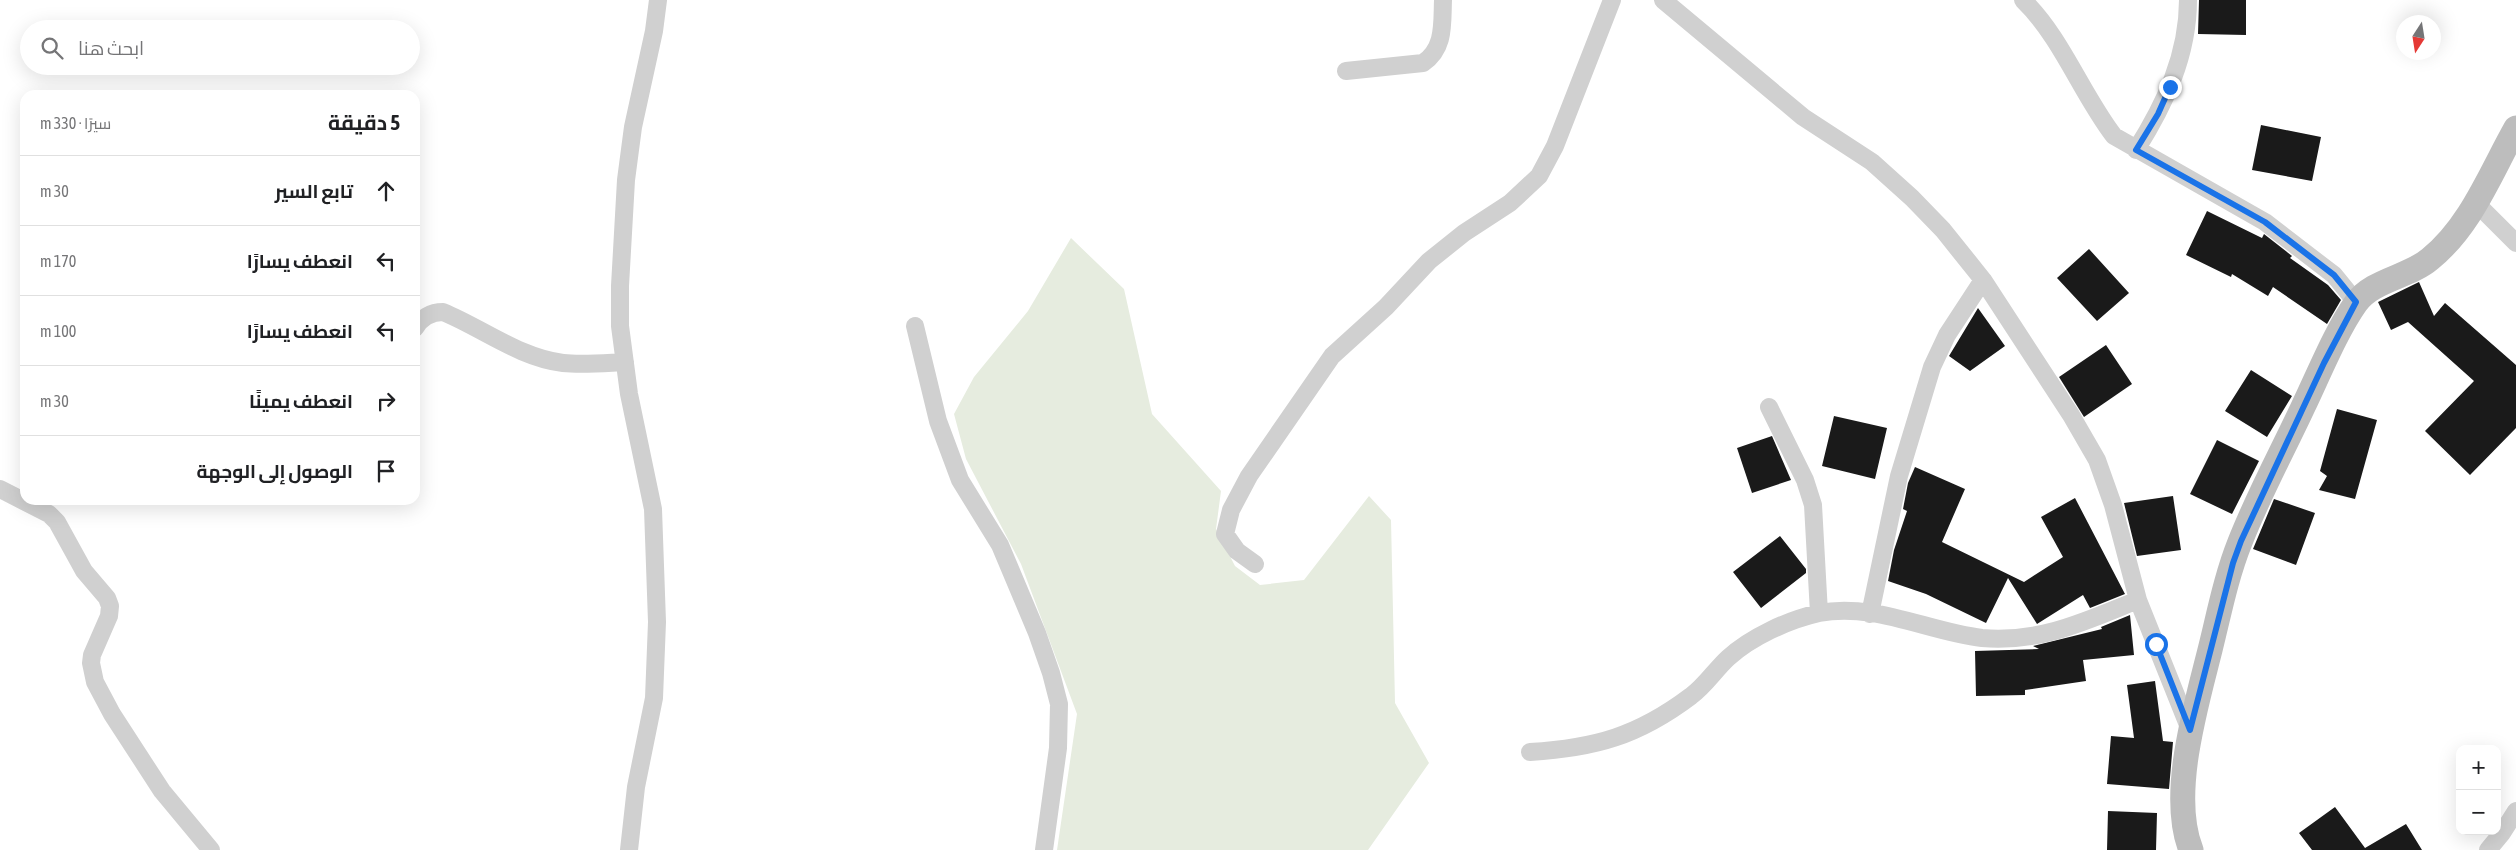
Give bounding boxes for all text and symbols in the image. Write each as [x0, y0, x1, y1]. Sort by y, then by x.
north arrow [2396, 15, 2441, 60]
search box [20, 20, 420, 75]
icon: search [38, 34, 66, 62]
text: ابحث هنا [78, 37, 144, 59]
route end [2159, 76, 2182, 99]
text: 5 دقيقة [328, 110, 400, 134]
text: سيرًا · 330 m [40, 114, 111, 132]
icon: ahead [372, 177, 400, 205]
text: تابع السير [275, 180, 353, 202]
text: 30 m [40, 182, 69, 200]
icon: left [372, 247, 400, 275]
text: انعطف يسارًا [247, 250, 353, 272]
text: 170 m [40, 252, 76, 270]
icon: left [372, 317, 400, 345]
text: انعطف يسارًا [247, 320, 353, 342]
text: 100 m [40, 322, 76, 340]
icon: right [372, 387, 400, 415]
text: انعطف يمينًا [249, 390, 353, 412]
text: 30 m [40, 392, 69, 410]
icon: arrive [372, 457, 400, 485]
text: الوصول إلى الوجهة [196, 460, 353, 482]
route start [2145, 633, 2168, 656]
map controls [2456, 745, 2501, 835]
button: + [2456, 745, 2501, 790]
button: − [2456, 790, 2501, 835]

